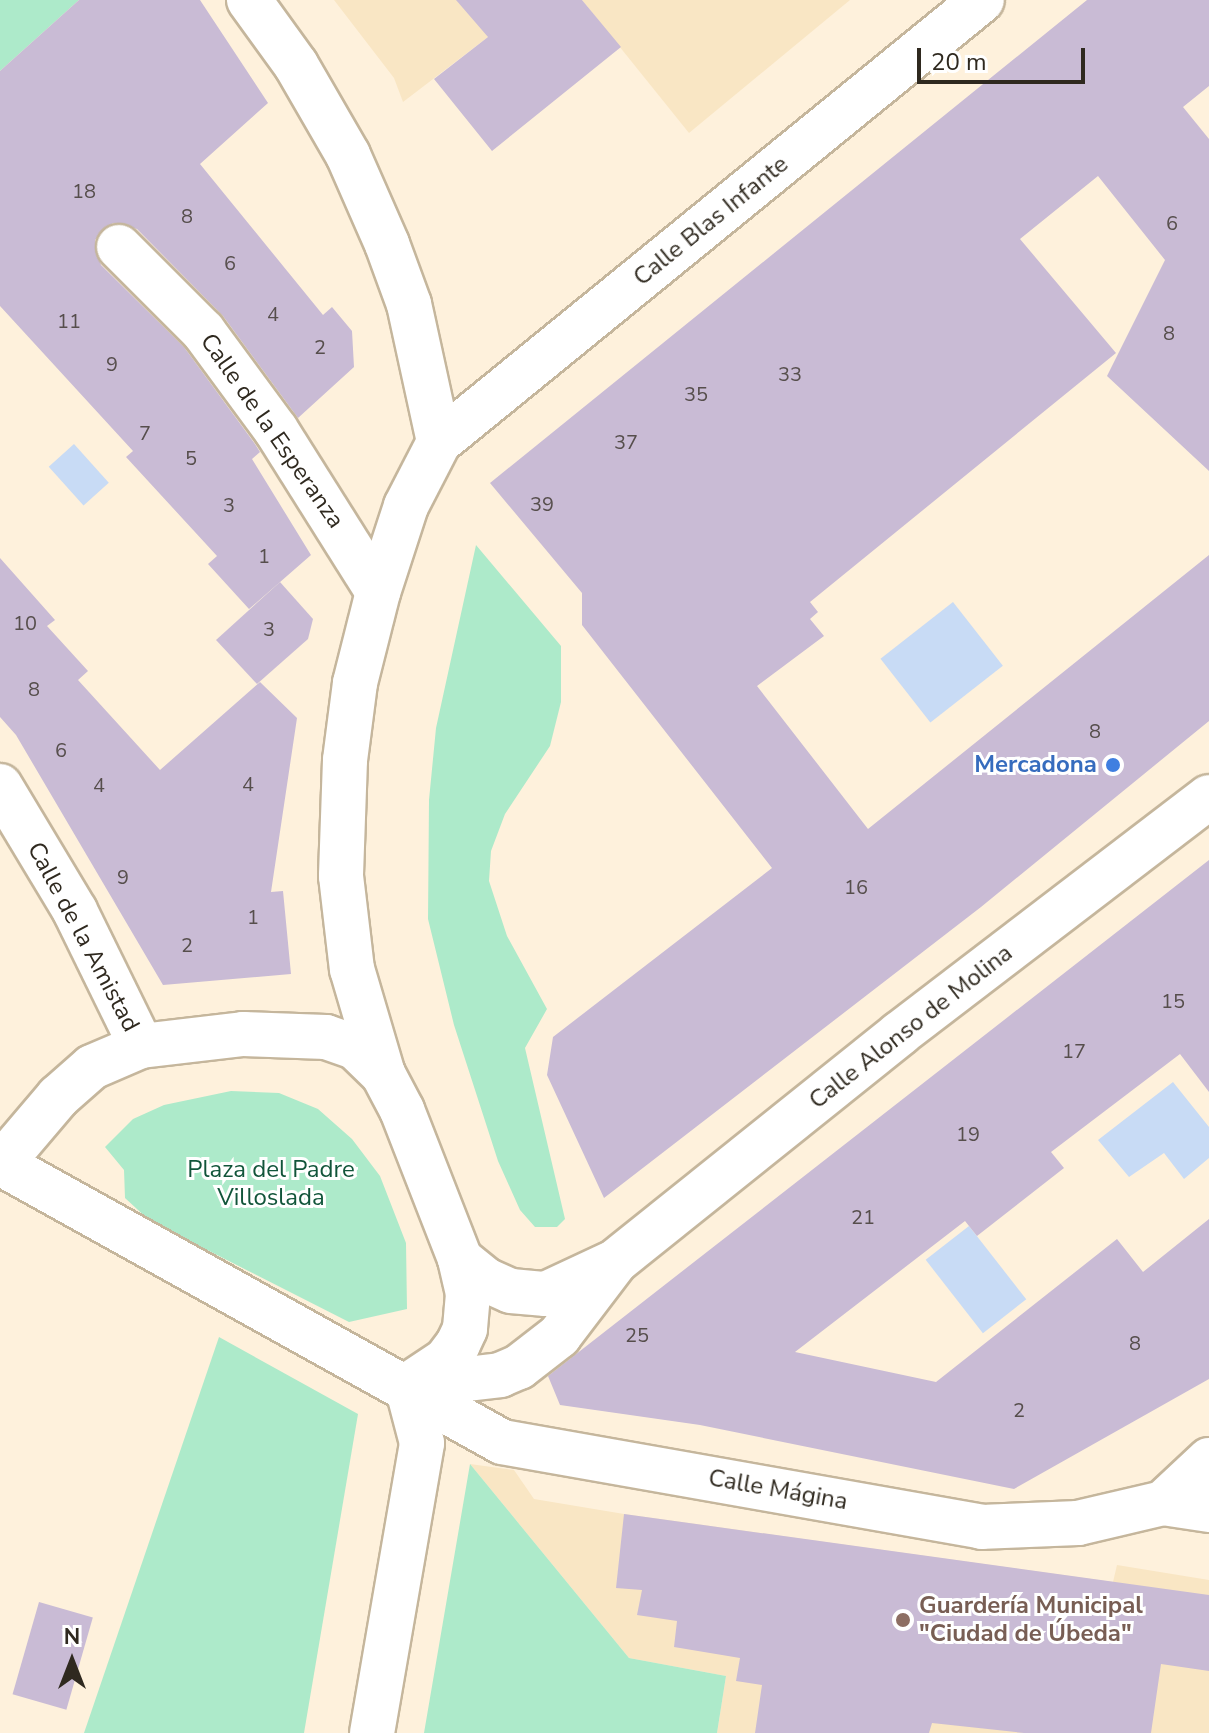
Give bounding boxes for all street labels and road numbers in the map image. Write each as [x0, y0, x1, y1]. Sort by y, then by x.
street label: Calle Blas Infante [628, 150, 794, 292]
street label: Calle de la Esperanza [194, 328, 350, 534]
street label: Calle de la Amistad [21, 837, 145, 1037]
street label: Calle Alonso de Molina [804, 939, 1018, 1115]
street label: Calle Mágina [706, 1464, 850, 1516]

